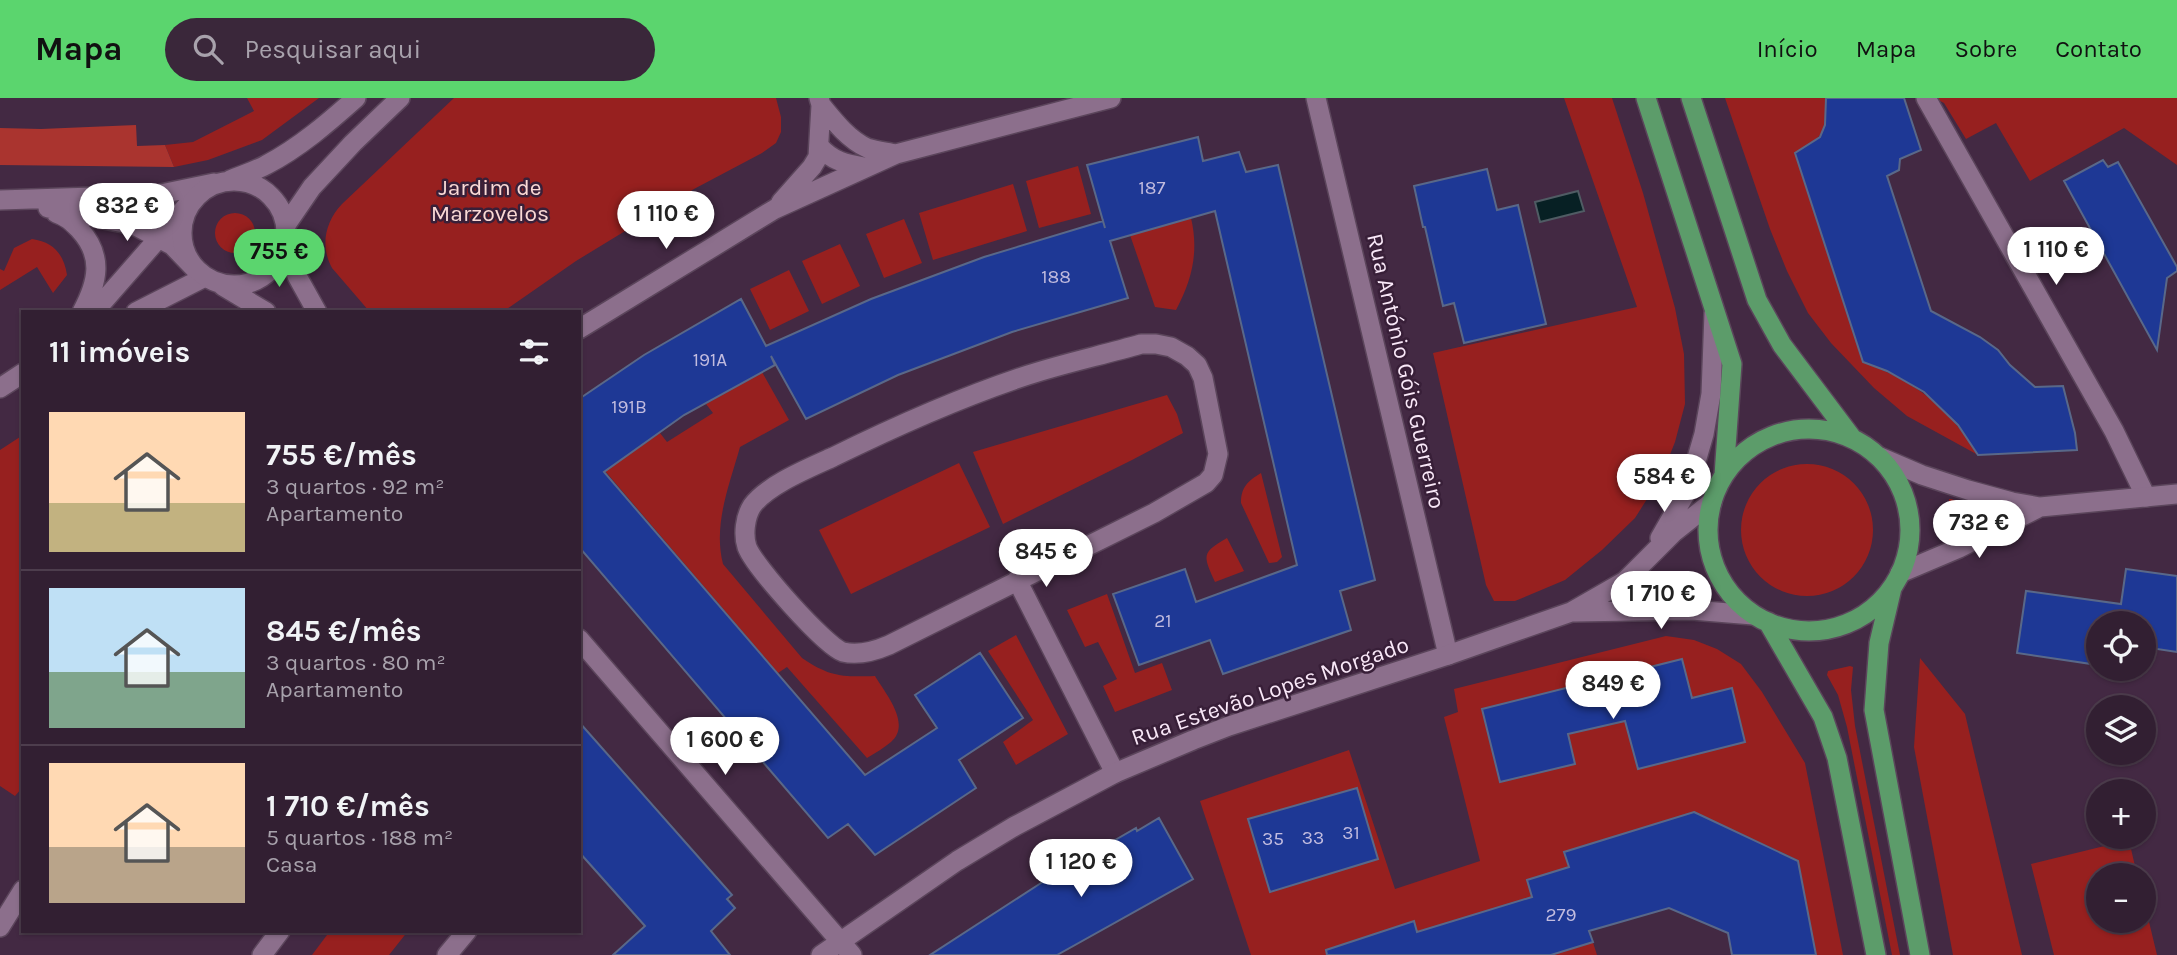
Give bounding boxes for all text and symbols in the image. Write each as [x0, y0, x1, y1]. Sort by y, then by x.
search box [165, 18, 655, 81]
text: Mapa [35, 30, 123, 68]
icon: search [189, 30, 227, 68]
text: Pesquisar aqui [245, 34, 421, 65]
text: Início [1757, 35, 1818, 63]
text: Mapa [1856, 35, 1916, 63]
text: Sobre [1954, 35, 2017, 63]
text: Contato [2055, 35, 2142, 63]
park label: Jardim de Marzovelos [431, 174, 549, 227]
house number: 187 [1139, 177, 1166, 199]
pin: 832 € [78, 184, 176, 243]
text: 832 € [95, 192, 159, 219]
pin: 1 110 € [601, 192, 731, 251]
text: 1 110 € [633, 200, 699, 227]
pin: 1 110 € [1991, 228, 2121, 287]
pin: 755 € [230, 230, 328, 289]
street label: Rua António Góis Guerreiro [1361, 231, 1451, 511]
text: 1 110 € [2023, 236, 2089, 263]
text: 755 € [250, 238, 308, 265]
house number: 188 [1041, 266, 1071, 288]
icon: filters [515, 333, 553, 371]
text: 11 imóveis [49, 334, 190, 370]
house number: 191A [693, 349, 727, 371]
house number: 191B [611, 396, 647, 418]
text: 755 €/mês [266, 437, 417, 473]
icon: home [105, 440, 189, 524]
pin: 584 € [1615, 454, 1713, 514]
text: 584 € [1633, 463, 1695, 490]
text: 3 quartos · 92 m² [266, 473, 445, 500]
text: Apartamento [266, 500, 403, 527]
pin: 732 € [1930, 500, 2028, 560]
text: 732 € [1949, 509, 2009, 536]
pin: 845 € [997, 530, 1095, 589]
text: 845 € [1015, 538, 1077, 565]
pin: 1 710 € [1596, 572, 1726, 631]
text: 1 710 € [1627, 580, 1695, 607]
house number: 21 [1154, 610, 1172, 632]
map controls [2086, 611, 2156, 933]
button: locate [2086, 611, 2156, 681]
text: 845 €/mês [266, 613, 422, 649]
icon: home [105, 616, 189, 700]
street label: Rua Estevão Lopes Morgado [1128, 631, 1412, 751]
text: 3 quartos · 80 m² [266, 649, 446, 676]
pin: 849 € [1564, 662, 1662, 721]
text: 849 € [1582, 670, 1644, 697]
text: Apartamento [266, 676, 403, 703]
button: layers [2086, 695, 2156, 765]
pin: 1 600 € [660, 718, 790, 777]
text: 1 600 € [686, 726, 764, 753]
button: + [2086, 779, 2156, 849]
text: 1 710 €/mês [266, 788, 430, 824]
icon: home [105, 791, 189, 875]
house number: 31 [1342, 822, 1360, 844]
text: 5 quartos · 188 m² [266, 824, 453, 851]
house number: 33 [1302, 827, 1324, 849]
house number: 35 [1262, 828, 1284, 850]
pin: 1 120 € [1016, 840, 1146, 899]
text: 1 120 € [1045, 848, 1117, 875]
text: Casa [266, 851, 318, 878]
button: − [2086, 863, 2156, 933]
house number: 279 [1546, 904, 1576, 926]

